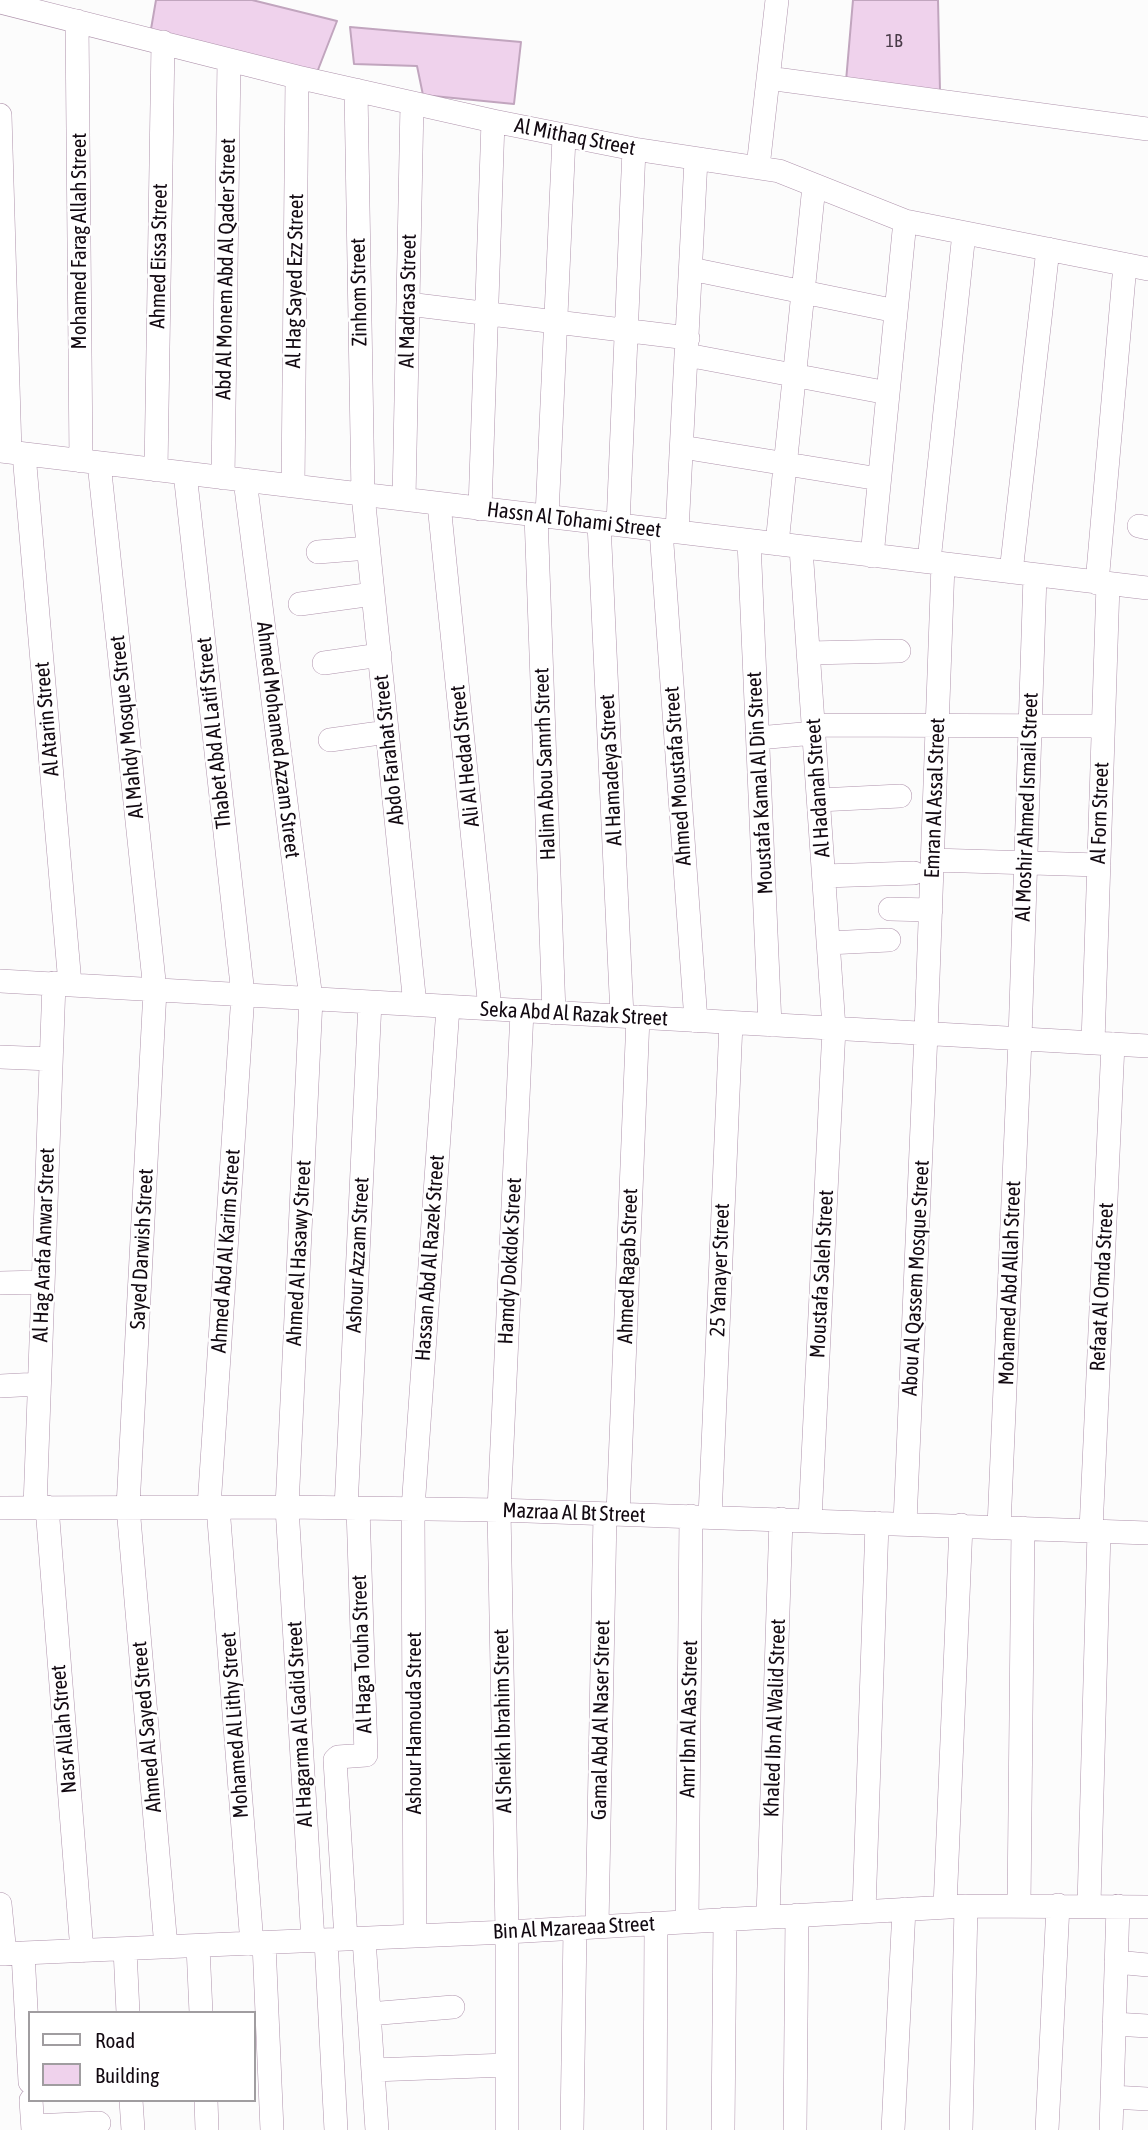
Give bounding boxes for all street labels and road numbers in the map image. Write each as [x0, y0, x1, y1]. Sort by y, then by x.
street label: Al Mithaq Street [512, 113, 638, 161]
street label: Mohamed Farag Allah Street [66, 133, 92, 349]
street label: Abd Al Monem Abd Al Qader Street [211, 138, 241, 400]
street label: Ahmed Eissa Street [145, 183, 173, 329]
street label: Al Hag Sayed Ezz Street [281, 193, 309, 369]
street label: Al Madrasa Street [394, 234, 422, 368]
street label: Zinhom Street [345, 237, 373, 347]
street label: Hassn Al Tohami Street [485, 497, 663, 543]
street label: Ahmed Mohamed Azzam Street [251, 620, 305, 860]
street label: Al Mahdy Mosque Street [105, 634, 149, 820]
street label: Thabet Abd Al Latif Street [191, 636, 237, 830]
street label: Al Atarin Street [29, 661, 65, 777]
street label: Halim Abou Samrh Street [529, 667, 561, 861]
street label: Moustafa Kamal Al Din Street [742, 671, 778, 895]
street label: Abdo Farahat Street [369, 673, 409, 827]
street label: Ali Al Hedad Street [445, 684, 485, 828]
street label: Ahmed Moustafa Street [659, 686, 697, 866]
street label: Al Moshir Ahmed Ismail Street [1010, 692, 1044, 922]
street label: Al Hamadeya Street [594, 693, 628, 847]
street label: Emran Al Assal Street [920, 717, 950, 879]
street label: Al Hadanah Street [801, 718, 835, 858]
street label: Al Forn Street [1086, 762, 1114, 864]
street label: Seka Abd Al Razak Street [480, 997, 668, 1031]
street label: Al Hag Arafa Anwar Street [28, 1147, 60, 1343]
street label: Ahmed Abd Al Karim Street [206, 1148, 246, 1354]
street label: Hassan Abd Al Razek Street [410, 1154, 450, 1362]
street label: Abou Al Qassem Mosque Street [897, 1159, 935, 1397]
street label: Ahmed Al Hasawy Street [282, 1160, 316, 1346]
street label: Sayed Darwish Street [125, 1168, 159, 1330]
street label: Ashour Azzam Street [341, 1176, 375, 1334]
street label: Hamdy Dokdok Street [493, 1177, 527, 1345]
street label: Mohamed Abd Allah Street [994, 1180, 1026, 1386]
street label: Ahmed Ragab Street [613, 1188, 643, 1344]
street label: Moustafa Saleh Street [805, 1189, 839, 1359]
street label: Refaat Al Omda Street [1085, 1202, 1119, 1372]
street label: 25 Yanayer Street [705, 1203, 735, 1337]
street label: Mazraa Al Bt Street [502, 1498, 646, 1528]
street label: Al Haga Touha Street [347, 1574, 377, 1734]
street label: Khaled Ibn Al Walid Street [759, 1618, 791, 1818]
street label: Al Hagarma Al Gadid Street [282, 1620, 318, 1828]
street label: Gamal Abd Al Naser Street [587, 1620, 615, 1820]
street label: Al Sheikh Ibrahim Street [489, 1629, 517, 1813]
street label: Mohamed Al Lithy Street [216, 1631, 254, 1819]
street label: Ashour Hamouda Street [401, 1632, 427, 1814]
street label: Ahmed Al Sayed Street [127, 1640, 167, 1814]
street label: Amr Ibn Al Aas Street [675, 1640, 703, 1798]
street label: Nasr Allah Street [46, 1664, 82, 1794]
street label: Bin Al Mzareaa Street [492, 1911, 656, 1945]

